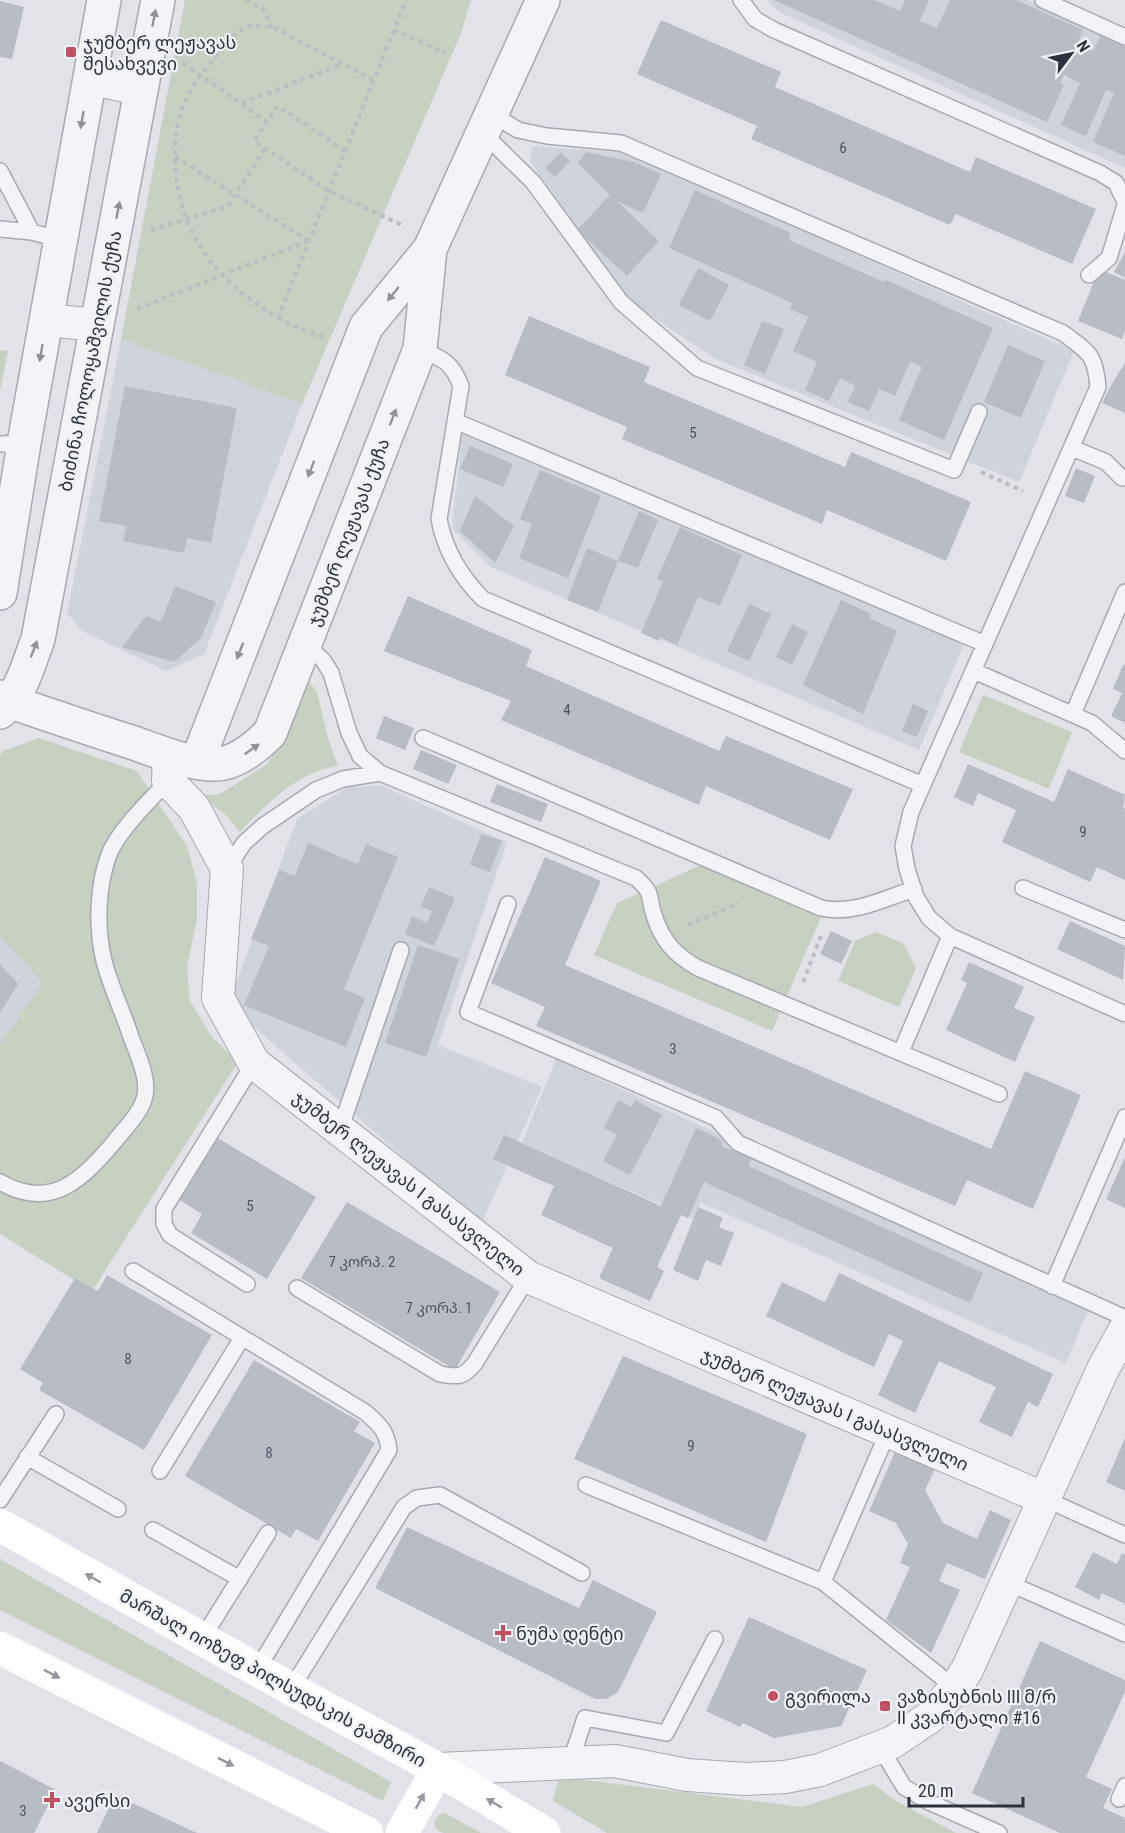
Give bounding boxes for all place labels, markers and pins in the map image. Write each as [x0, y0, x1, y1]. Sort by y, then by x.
place label: ჯუმბერ ლეჟავას შესახვევი [83, 32, 236, 75]
marker: ჯუმბერ ლეჟავას შესახვევი [64, 45, 78, 59]
place label: ნუმა დენტი [516, 1623, 624, 1645]
marker: ნუმა დენტი [494, 1624, 512, 1642]
place label: გვირილა [785, 1686, 871, 1708]
place label: ვაზისუბნის III მ/რ II კვარტალი #16 [897, 1686, 1056, 1729]
marker: გვირილა [766, 1689, 780, 1703]
marker: ვაზისუბნის III მ/რ II კვარტალი #16 [878, 1699, 892, 1713]
place label: ავერსი [64, 1790, 130, 1812]
marker: ავერსი [45, 1793, 59, 1807]

